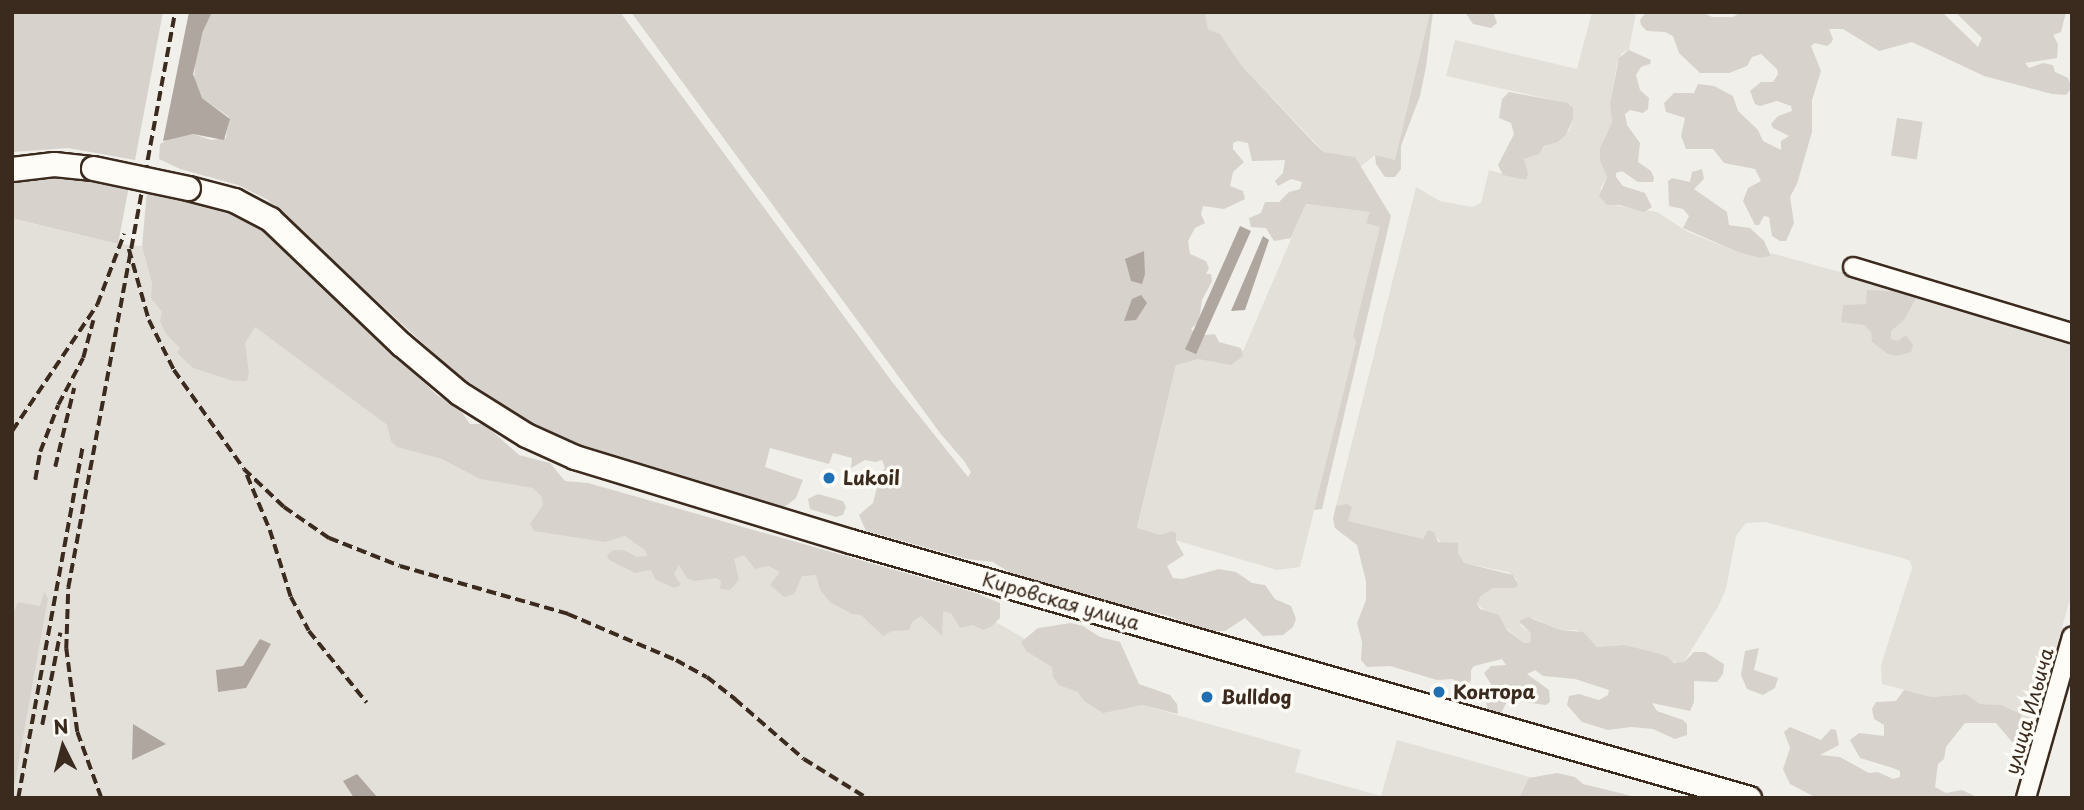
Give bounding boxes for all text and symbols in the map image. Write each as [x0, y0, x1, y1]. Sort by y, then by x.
place label: Lukoil [843, 467, 900, 489]
marker: Lukoil [821, 470, 837, 486]
street label: Кировская улица [979, 567, 1143, 635]
street label: улица Ильича [2000, 645, 2058, 777]
place label: Контора [1453, 681, 1535, 703]
marker: Контора [1431, 684, 1447, 700]
place label: Bulldog [1221, 686, 1292, 708]
marker: Bulldog [1199, 689, 1215, 705]
text: N [52, 711, 70, 741]
north arrow [28, 712, 98, 782]

